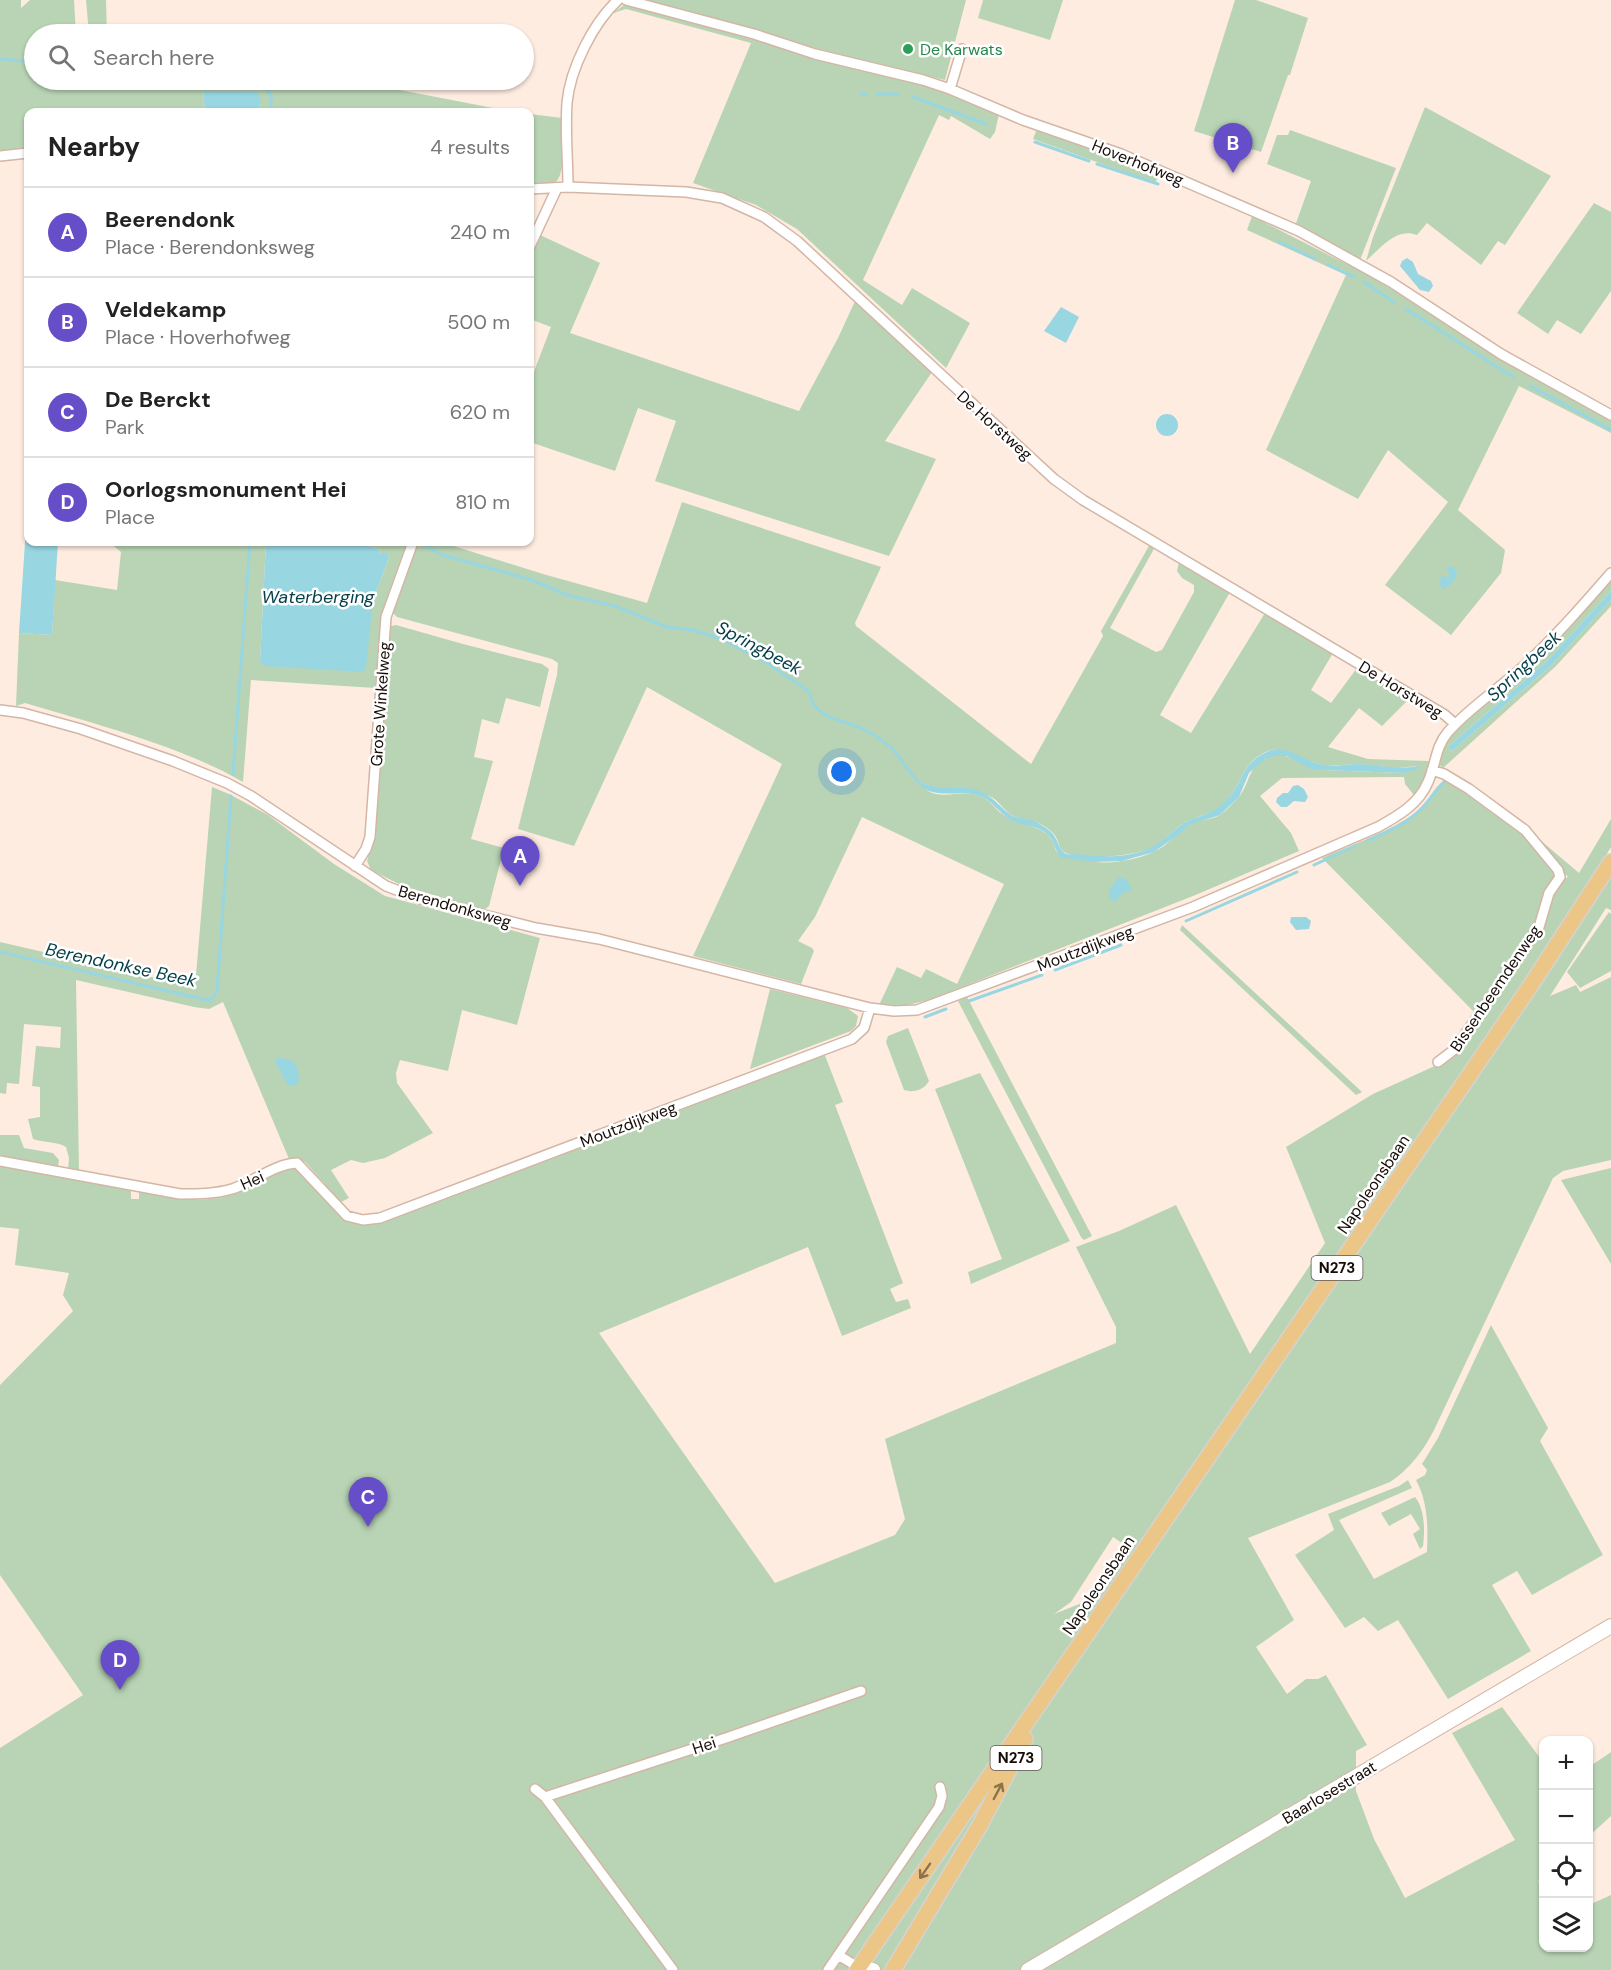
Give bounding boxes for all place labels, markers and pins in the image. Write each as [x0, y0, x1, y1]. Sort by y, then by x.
place label: De Karwats [920, 39, 1003, 60]
marker: De Karwats [901, 42, 915, 56]
pin: B [1214, 124, 1252, 173]
pin: A [500, 836, 540, 886]
pin: C [348, 1478, 388, 1527]
pin: D [100, 1640, 140, 1690]

